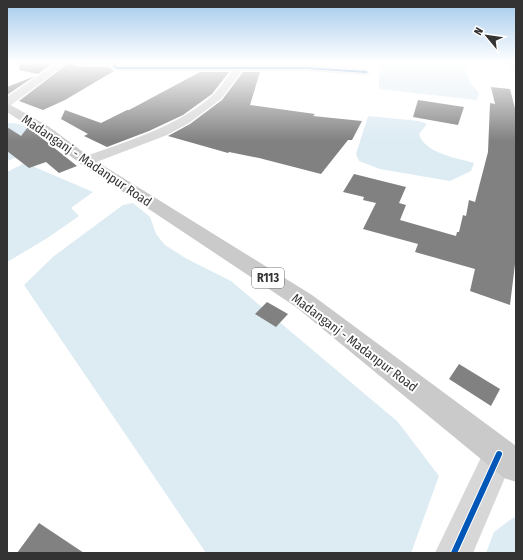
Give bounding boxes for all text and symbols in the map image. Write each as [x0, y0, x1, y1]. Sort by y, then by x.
north arrow [467, 16, 507, 56]
text: N [471, 25, 486, 37]
street label: Madanganj - Madanpur Road [19, 111, 154, 209]
road number: R113 [252, 268, 284, 288]
street label: Madanganj - Madanpur Road [289, 290, 420, 394]

